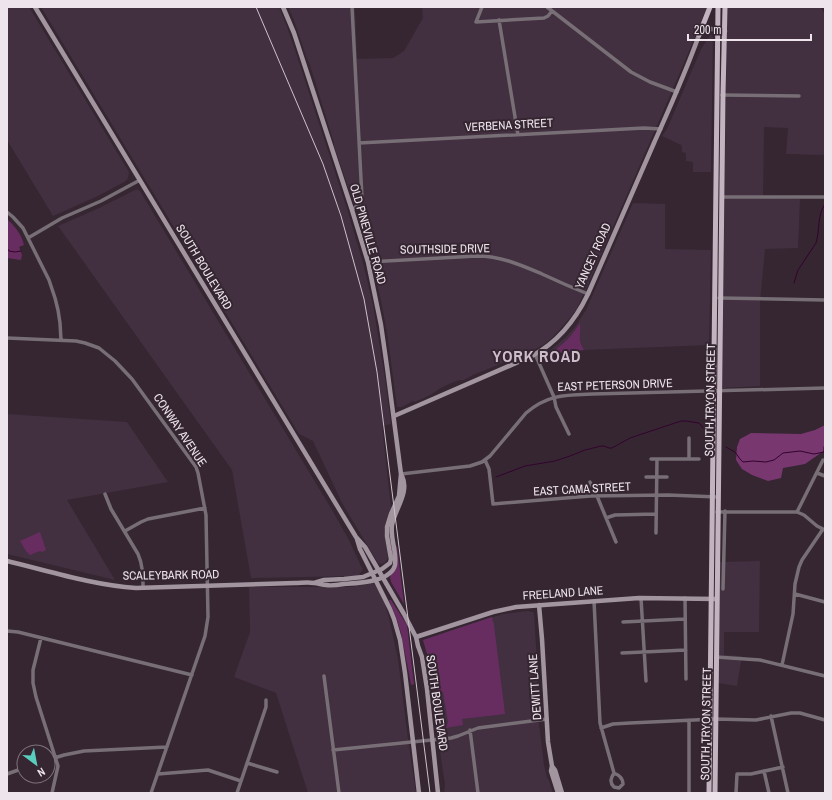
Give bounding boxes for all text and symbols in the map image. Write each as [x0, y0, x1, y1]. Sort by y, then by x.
scale bar [688, 16, 811, 42]
text: 200 m [694, 22, 721, 38]
street label: VERBENA STREET [465, 115, 553, 135]
street label: OLD PINEVILLE ROAD [346, 182, 390, 286]
street label: YANCEY ROAD [571, 220, 615, 292]
street label: SOUTH BOULEVARD [172, 221, 236, 313]
street label: SOUTHSIDE DRIVE [400, 240, 490, 258]
street label: SOUTH TRYON STREET [701, 343, 719, 457]
district label: YORK ROAD [492, 345, 582, 367]
street label: EAST PETERSON DRIVE [557, 375, 673, 395]
street label: CONWAY AVENUE [150, 390, 210, 470]
street label: EAST CAMA STREET [533, 478, 631, 500]
street label: SCALEYBARK ROAD [122, 566, 220, 584]
street label: FREELAND LANE [522, 582, 604, 604]
street label: SOUTH BOULEVARD [422, 654, 452, 752]
street label: DEWITT LANE [525, 654, 545, 720]
street label: SOUTH TRYON STREET [697, 667, 715, 781]
north arrow [16, 744, 56, 784]
text: N [35, 765, 48, 780]

